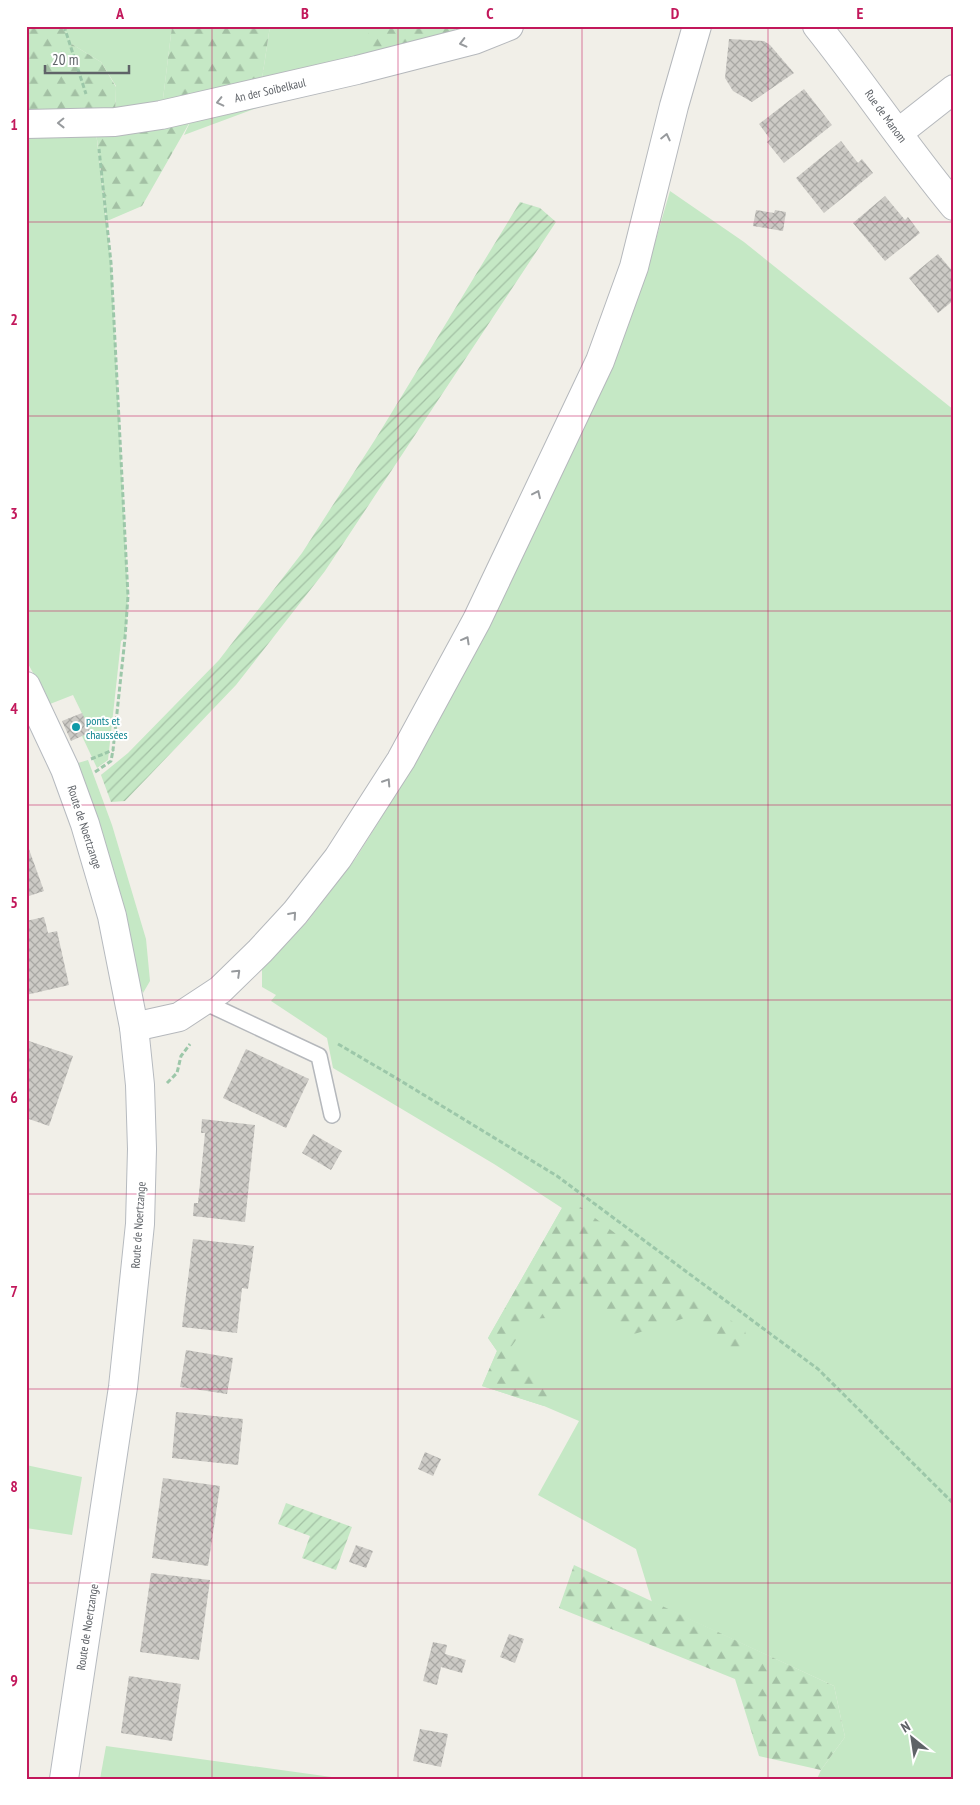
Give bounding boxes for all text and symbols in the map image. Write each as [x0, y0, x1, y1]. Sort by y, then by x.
text: A [115, 3, 125, 23]
text: B [301, 3, 309, 23]
text: C [486, 3, 494, 23]
text: D [671, 3, 680, 23]
text: E [857, 3, 864, 23]
one-way arrow [458, 37, 467, 48]
scale bar [45, 42, 129, 74]
text: 20 m [52, 50, 78, 69]
street label: An der Soibelkaul [233, 74, 307, 105]
street label: Rue de Manom [862, 87, 910, 146]
one-way arrow [216, 96, 225, 107]
text: 1 [10, 114, 18, 134]
one-way arrow [57, 118, 65, 129]
one-way arrow [660, 133, 671, 142]
text: 2 [10, 309, 18, 329]
one-way arrow [530, 490, 541, 499]
text: 3 [10, 503, 18, 523]
one-way arrow [460, 637, 470, 646]
text: 4 [10, 698, 18, 718]
place label: ponts et chaussées [86, 713, 128, 742]
marker: ponts et chaussées [70, 721, 82, 733]
one-way arrow [380, 778, 390, 787]
street label: Route de Noertzange [64, 783, 106, 871]
text: 5 [10, 892, 18, 912]
one-way arrow [288, 911, 297, 920]
one-way arrow [231, 970, 240, 979]
text: 6 [10, 1087, 18, 1107]
street label: Route de Noertzange [127, 1181, 149, 1269]
text: 7 [10, 1281, 18, 1301]
text: 8 [10, 1476, 18, 1496]
street label: Route de Noertzange [73, 1583, 101, 1671]
text: 9 [10, 1670, 18, 1690]
north arrow [888, 1712, 938, 1762]
text: N [898, 1717, 913, 1736]

